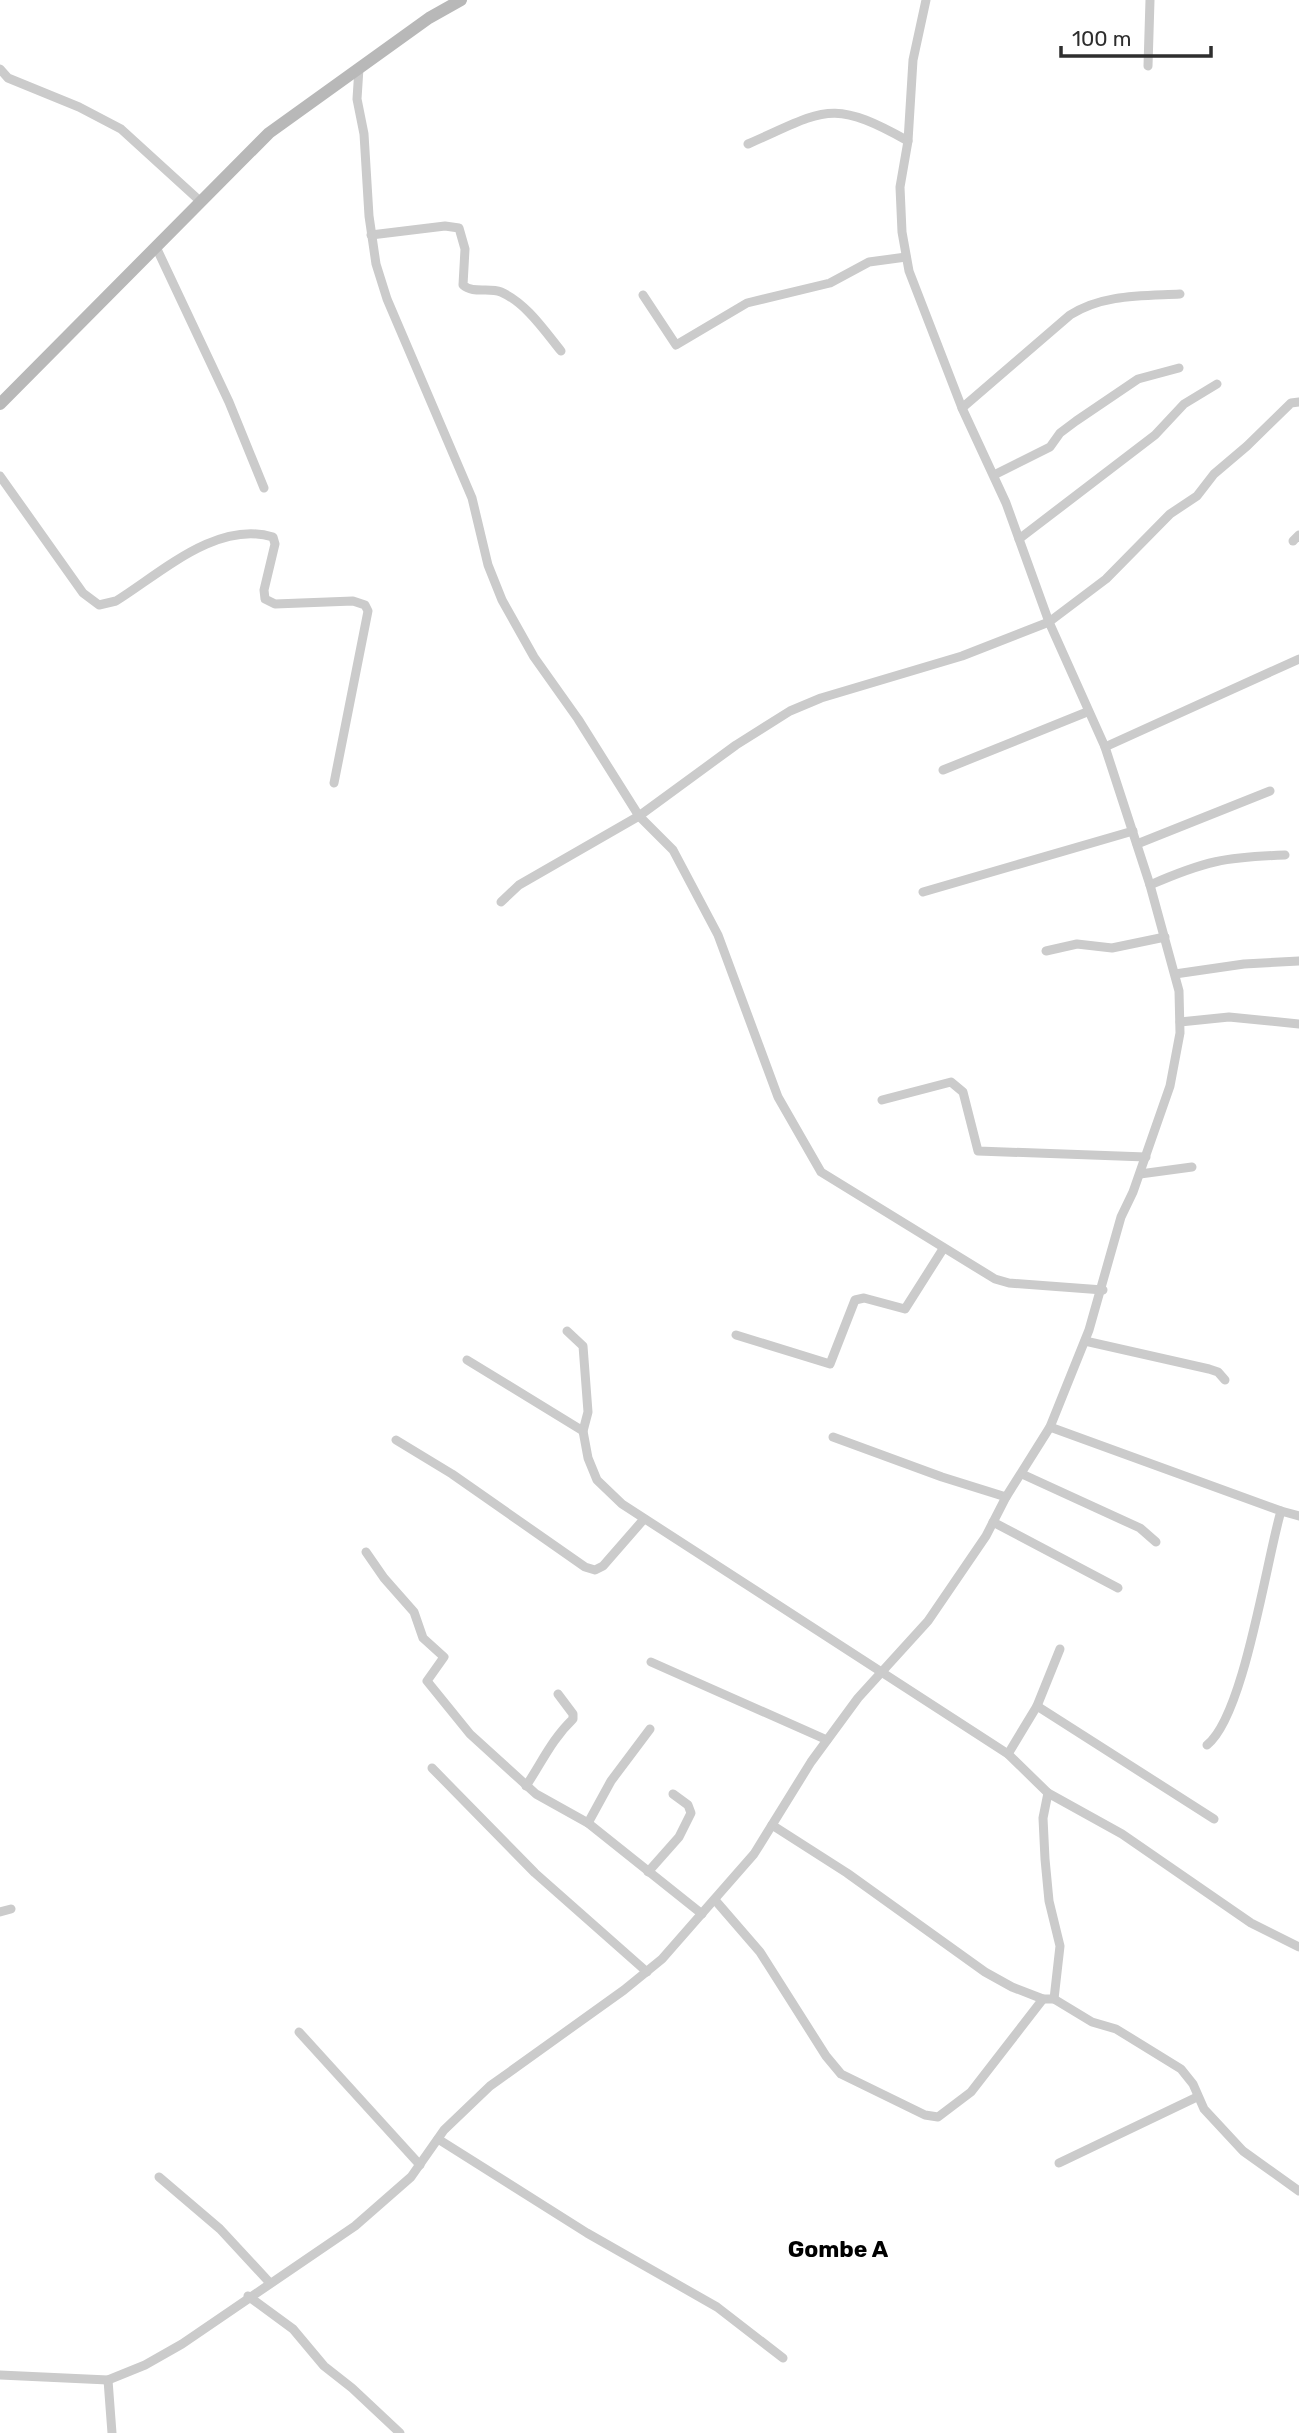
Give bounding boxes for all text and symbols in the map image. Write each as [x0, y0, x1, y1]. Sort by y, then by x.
scale bar [1061, 14, 1212, 58]
text: 100 m [1072, 26, 1131, 51]
district label: Gombe A [788, 2235, 889, 2263]

